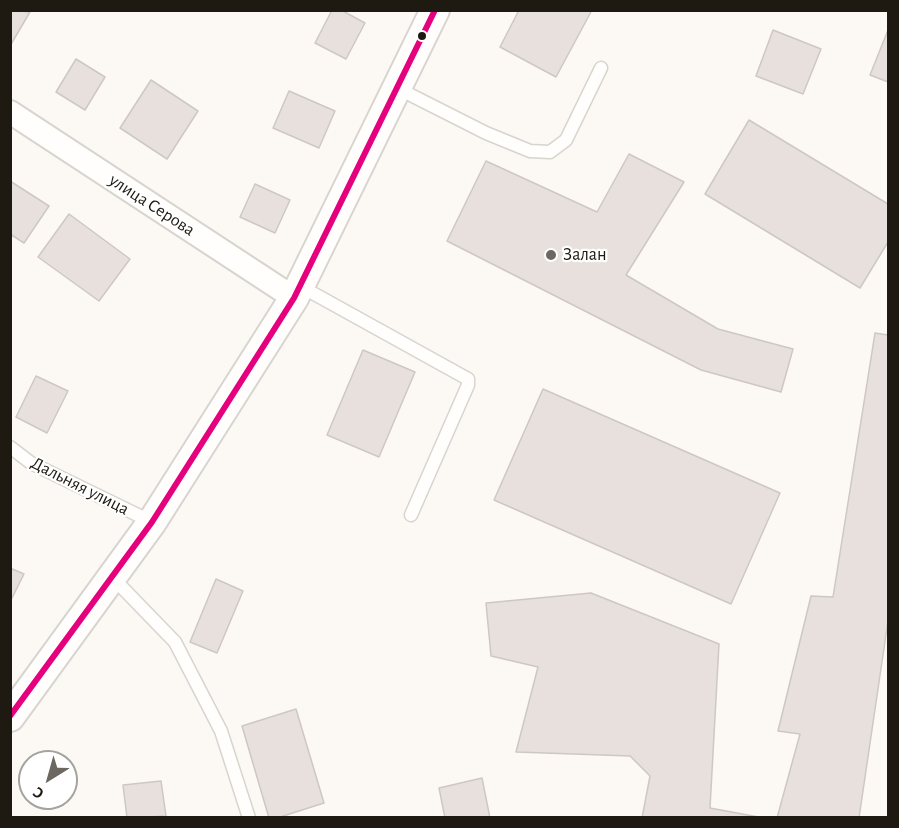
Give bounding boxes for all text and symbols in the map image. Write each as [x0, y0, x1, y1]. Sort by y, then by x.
unlabelled marker [416, 30, 428, 42]
street label: улица Серова [105, 169, 199, 241]
place label: Залан [563, 244, 607, 266]
marker: Залан [544, 248, 558, 262]
street label: Дальняя улица [27, 452, 133, 520]
north arrow [18, 750, 78, 810]
text: С [30, 784, 47, 802]

